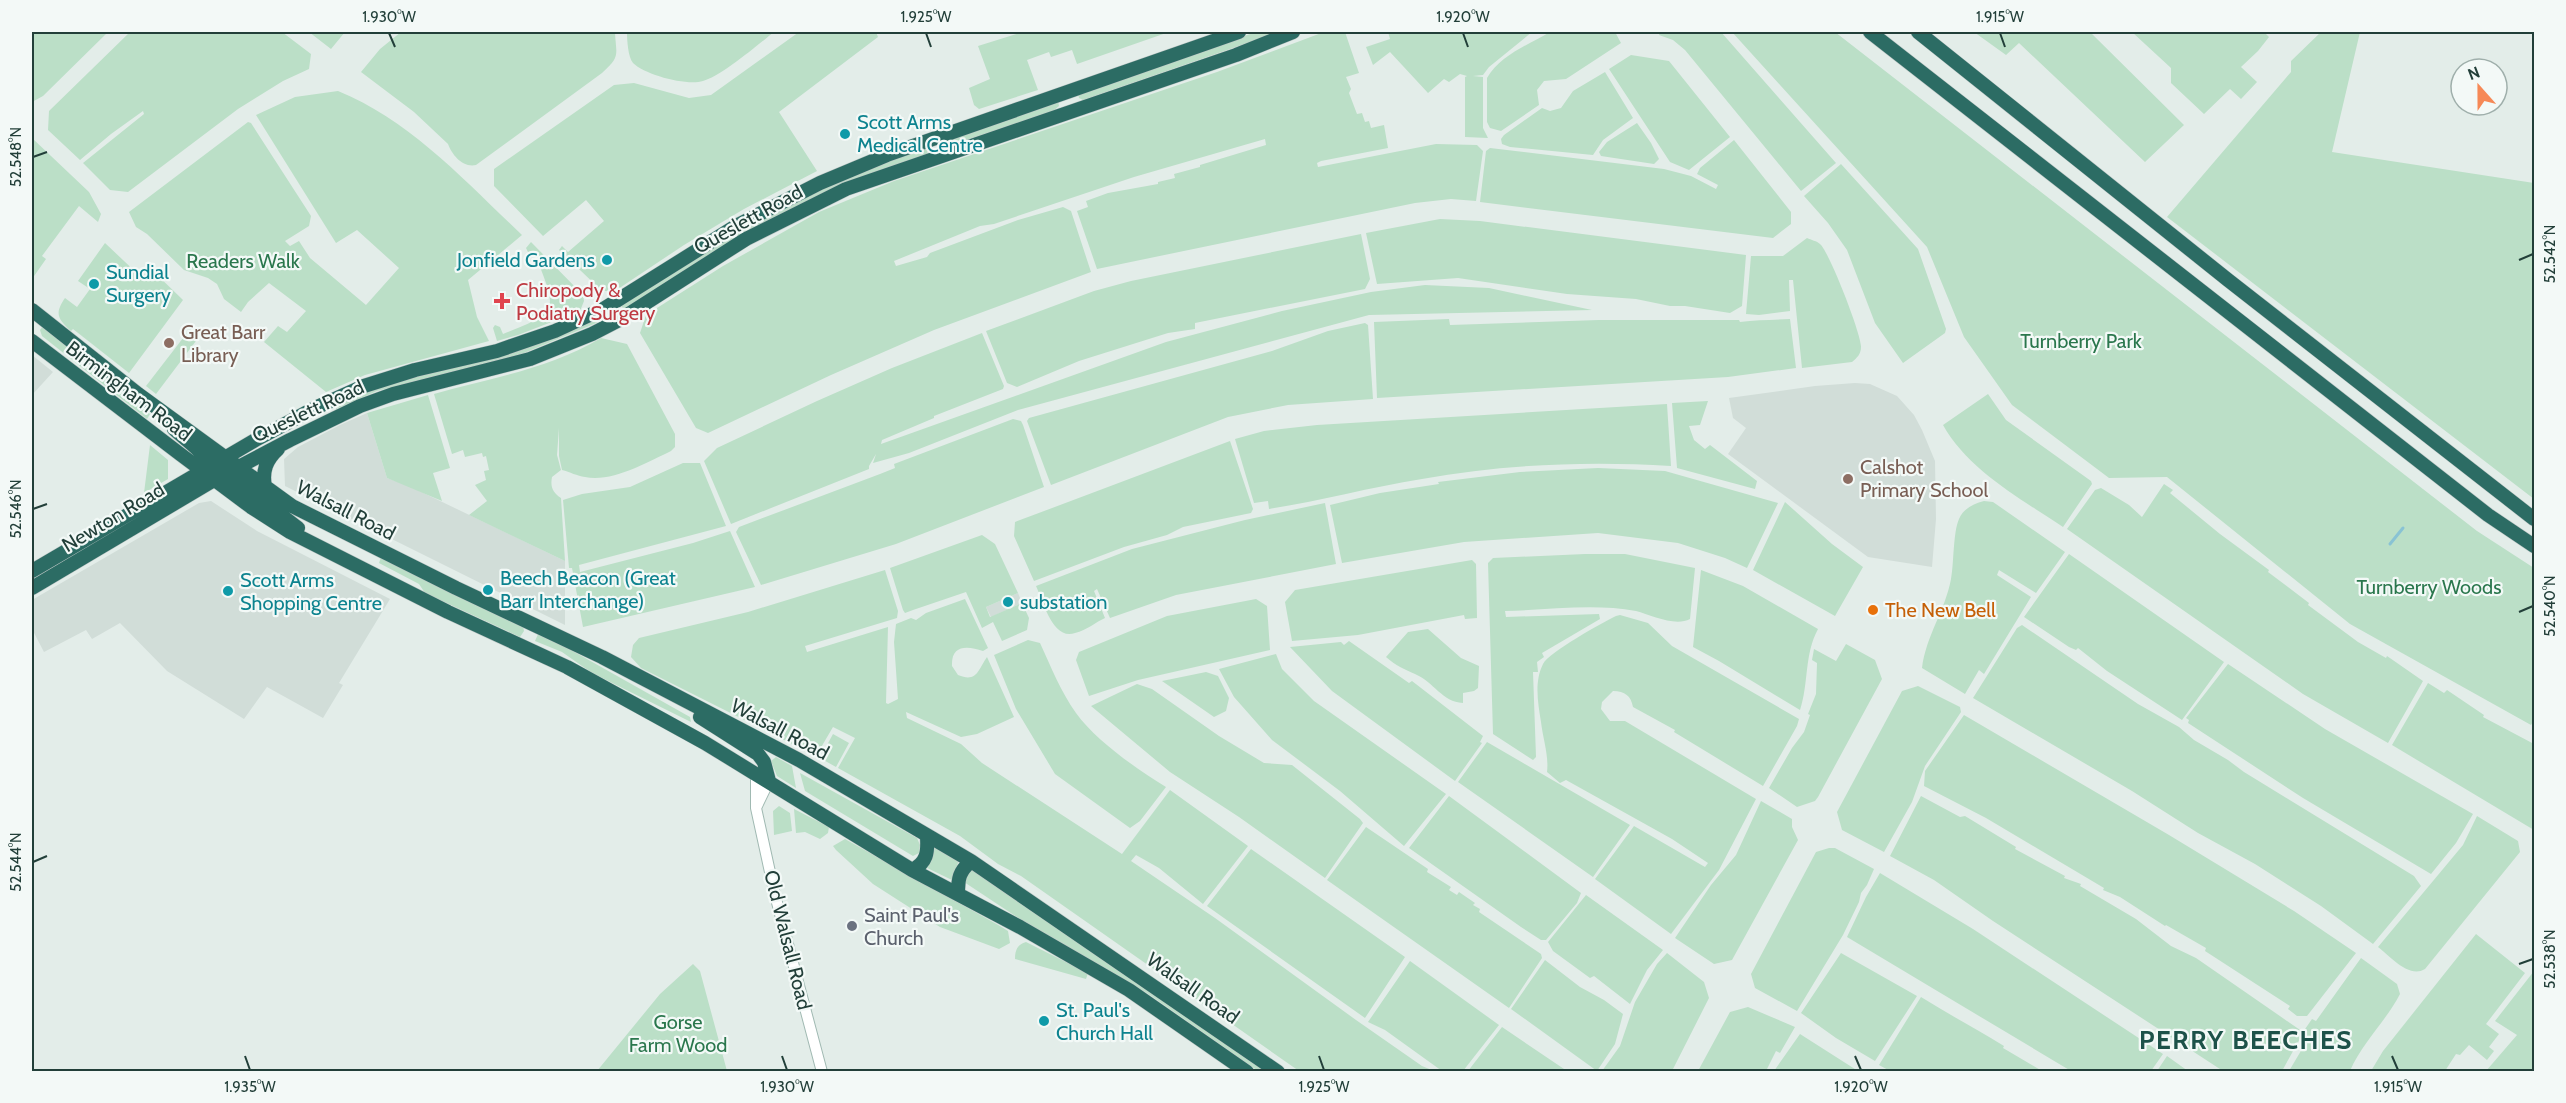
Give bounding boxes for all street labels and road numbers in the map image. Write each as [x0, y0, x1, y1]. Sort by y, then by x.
street label: Queslett Road [689, 179, 807, 259]
street label: Birmingham Road [61, 336, 197, 446]
street label: Queslett Road [248, 375, 368, 447]
street label: Walsall Road [293, 475, 399, 545]
street label: Newton Road [57, 477, 169, 557]
street label: Walsall Road [727, 693, 833, 765]
street label: Old Walsall Road [759, 868, 817, 1012]
street label: Walsall Road [1142, 947, 1244, 1029]

